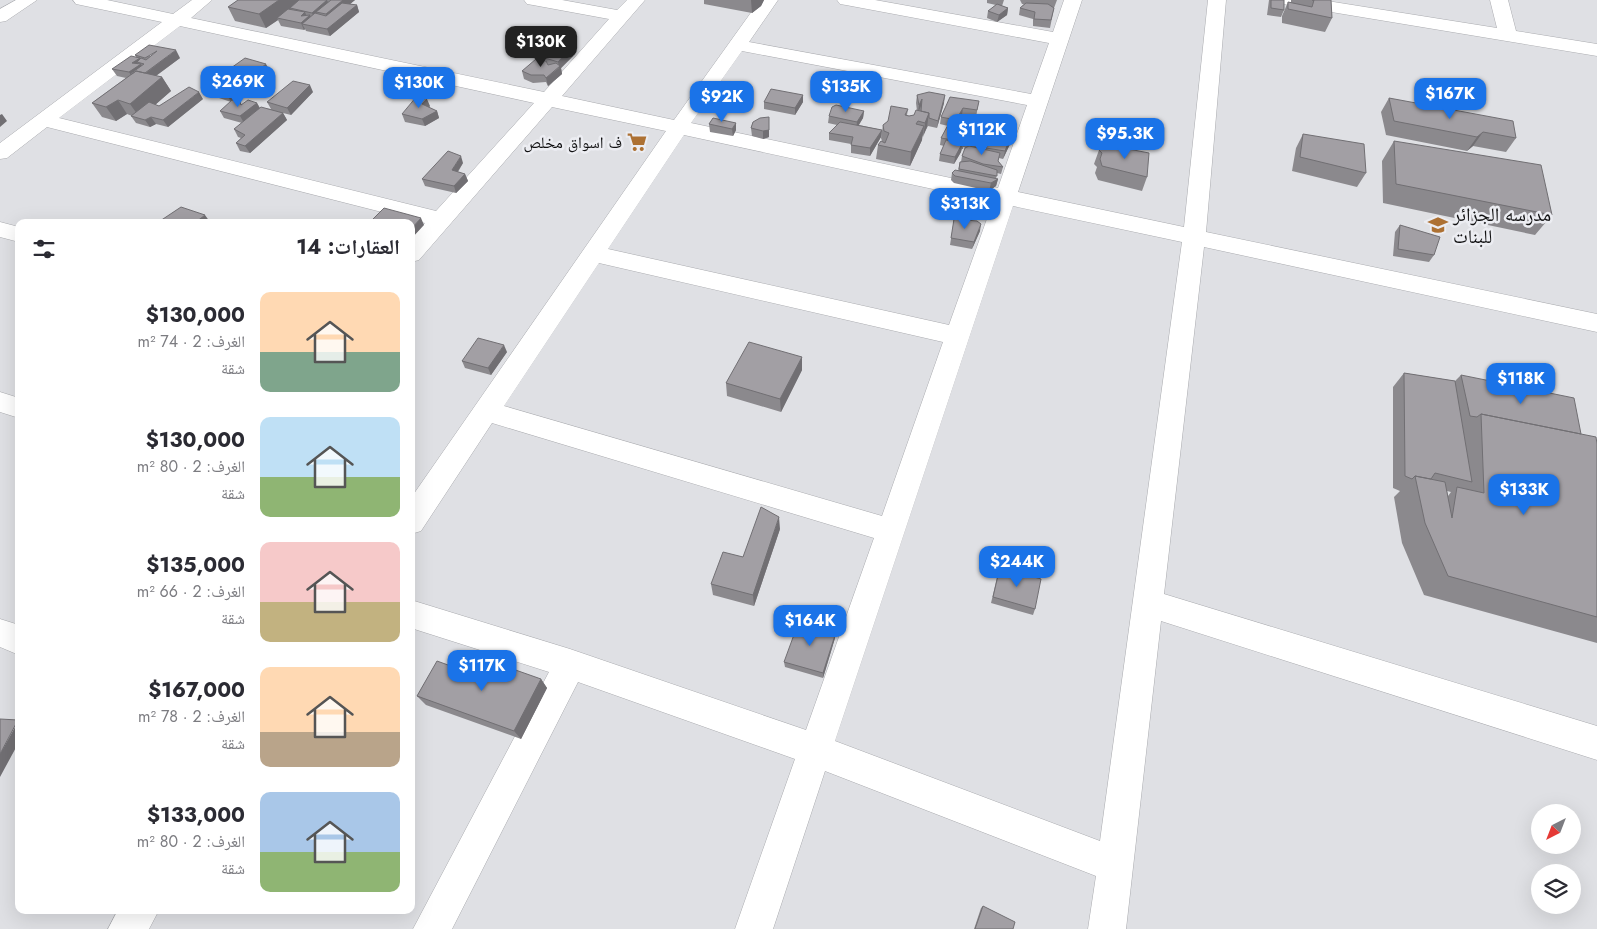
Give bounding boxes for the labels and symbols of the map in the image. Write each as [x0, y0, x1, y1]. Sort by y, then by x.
pin: $130K [506, 26, 576, 68]
pin: $269K [203, 66, 273, 108]
pin: $130K [384, 66, 454, 109]
pin: $135K [811, 70, 881, 113]
pin: $167K [1415, 78, 1485, 120]
pin: $92K [692, 80, 752, 123]
pin: $112K [947, 114, 1017, 156]
pin: $95.3K [1084, 118, 1166, 160]
place label: ف اسواق مخلص [523, 131, 622, 154]
supermarket icon: ف اسواق مخلص [626, 131, 648, 153]
pin: $313K [930, 188, 1000, 230]
place label: مدرسه الجزائر للبنات [1452, 201, 1551, 250]
school or university icon: مدرسه الجزائر للبنات [1427, 214, 1449, 236]
pin: $118K [1486, 362, 1556, 405]
pin: $133K [1489, 474, 1559, 516]
pin: $244K [982, 546, 1052, 588]
pin: $164K [775, 604, 845, 647]
pin: $117K [447, 650, 517, 692]
north arrow [1531, 804, 1581, 854]

